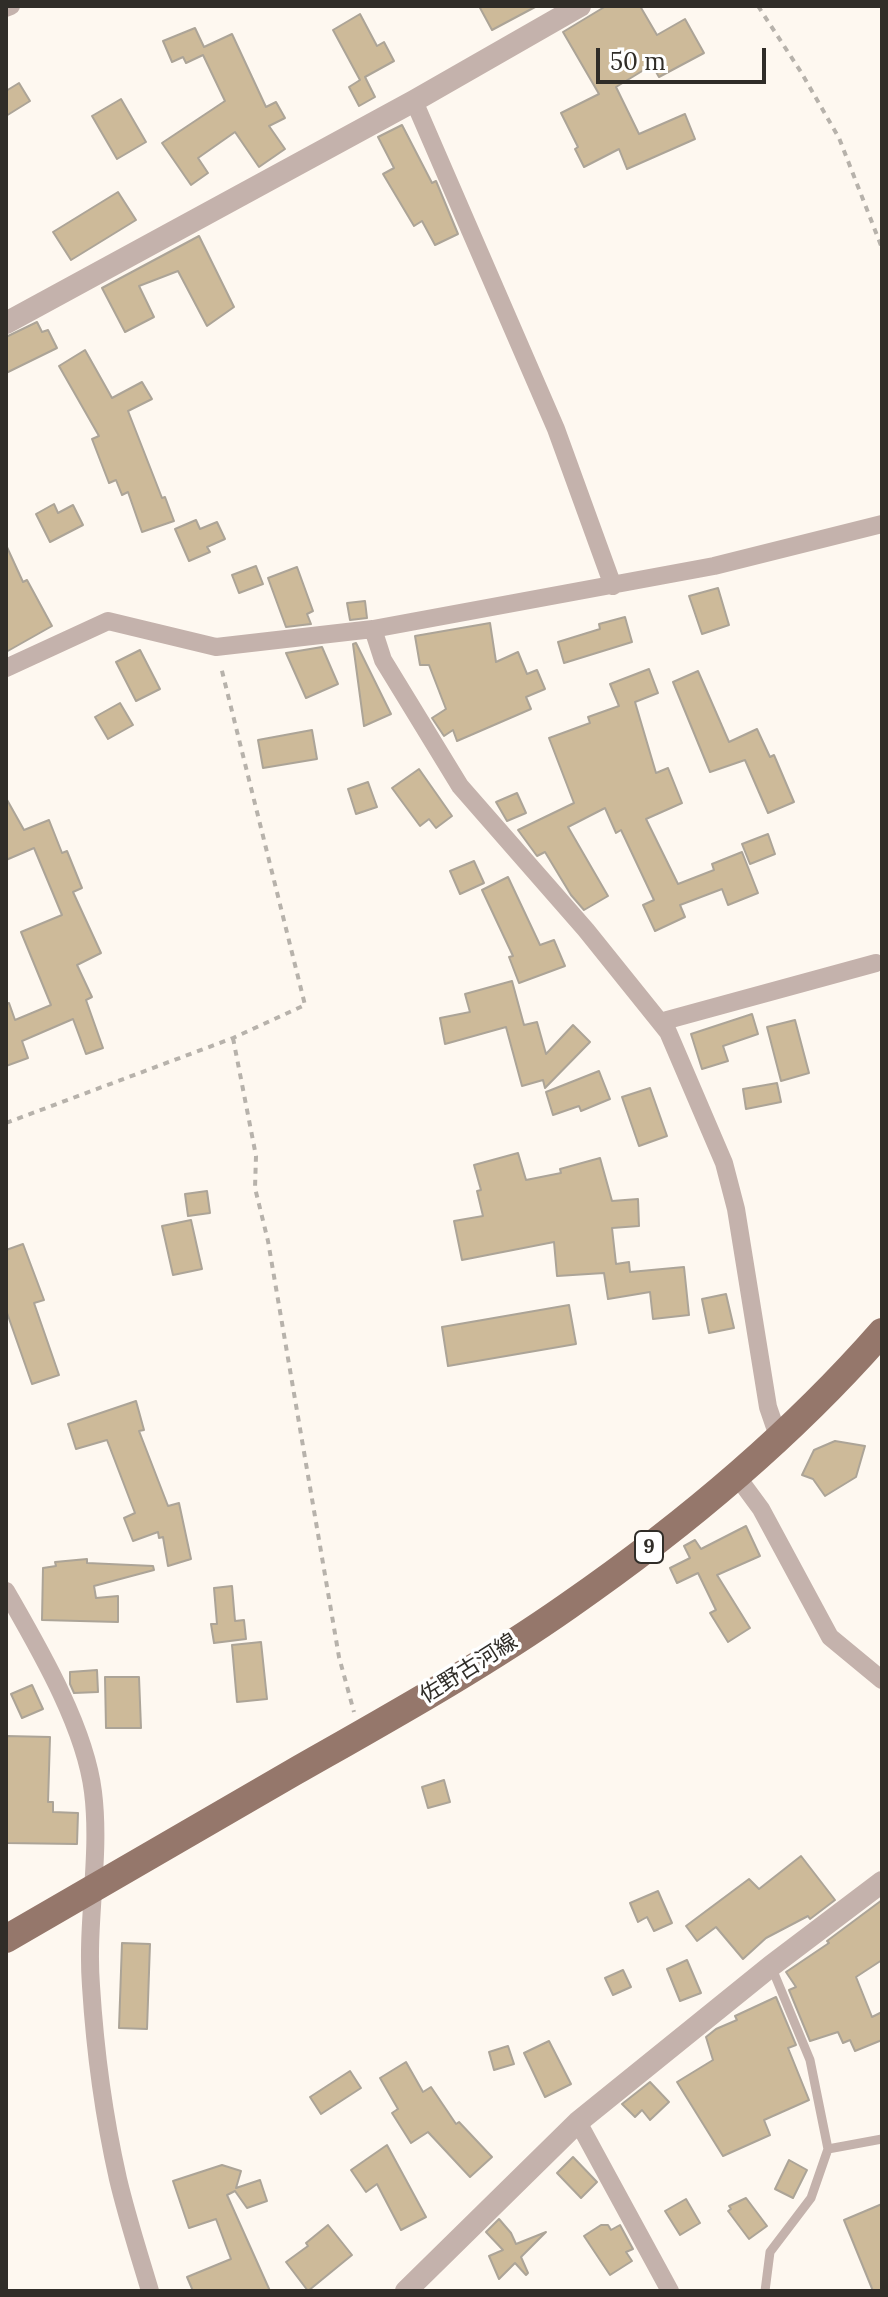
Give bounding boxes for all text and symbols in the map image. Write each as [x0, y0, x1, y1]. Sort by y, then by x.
scale bar [600, 32, 770, 82]
text: 50 m [610, 46, 666, 77]
road number: 9 [635, 1531, 663, 1563]
street label: 佐野古河線 [415, 1629, 523, 1709]

